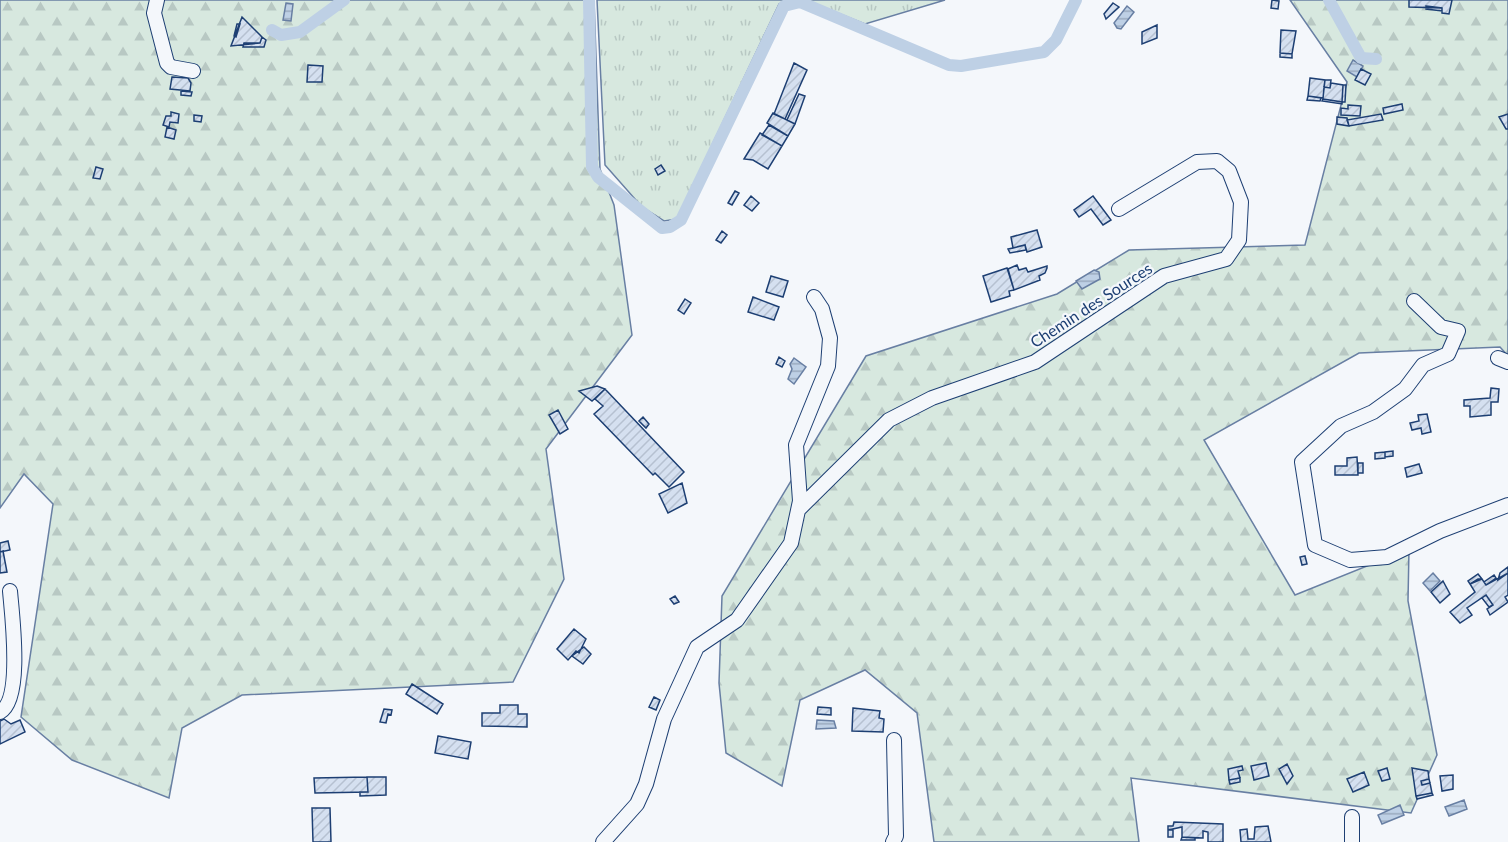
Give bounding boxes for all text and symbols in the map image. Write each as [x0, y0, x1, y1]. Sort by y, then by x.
street label: Chemin des Sources [1026, 258, 1155, 351]

